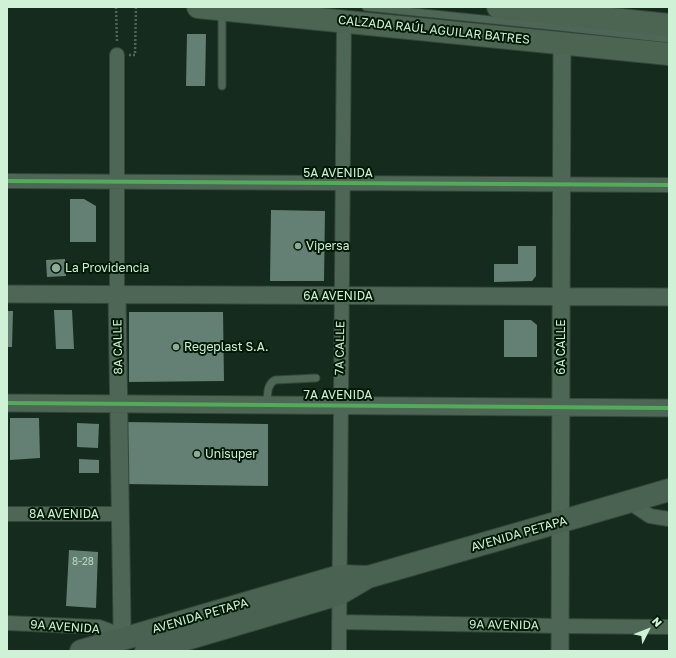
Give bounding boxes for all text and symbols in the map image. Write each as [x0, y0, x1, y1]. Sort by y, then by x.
street label: CALZADA RAÚL AGUILAR BATRES [337, 13, 531, 47]
street label: 5A AVENIDA [303, 166, 373, 180]
place label: Vipersa [306, 239, 349, 253]
marker: Vipersa [293, 241, 303, 251]
place label: La Providencia [65, 261, 149, 275]
marker: La Providencia [50, 262, 62, 274]
street label: 6A AVENIDA [303, 289, 373, 303]
street label: 8A CALLE [110, 319, 126, 375]
street label: 6A CALLE [554, 319, 568, 375]
street label: 7A CALLE [332, 321, 348, 375]
place label: Regeplast S.A. [184, 340, 269, 354]
marker: Regeplast S.A. [171, 342, 181, 352]
street label: 7A AVENIDA [304, 388, 372, 402]
place label: Unisuper [205, 447, 257, 461]
marker: Unisuper [192, 449, 202, 459]
street label: 8A AVENIDA [29, 507, 99, 521]
street label: AVENIDA PETAPA [469, 513, 569, 555]
house number: 8-28 [72, 556, 94, 568]
street label: AVENIDA PETAPA [150, 595, 250, 637]
north arrow [628, 610, 668, 650]
text: N [650, 614, 665, 629]
street label: 9A AVENIDA [30, 617, 100, 637]
street label: 9A AVENIDA [469, 617, 539, 633]

